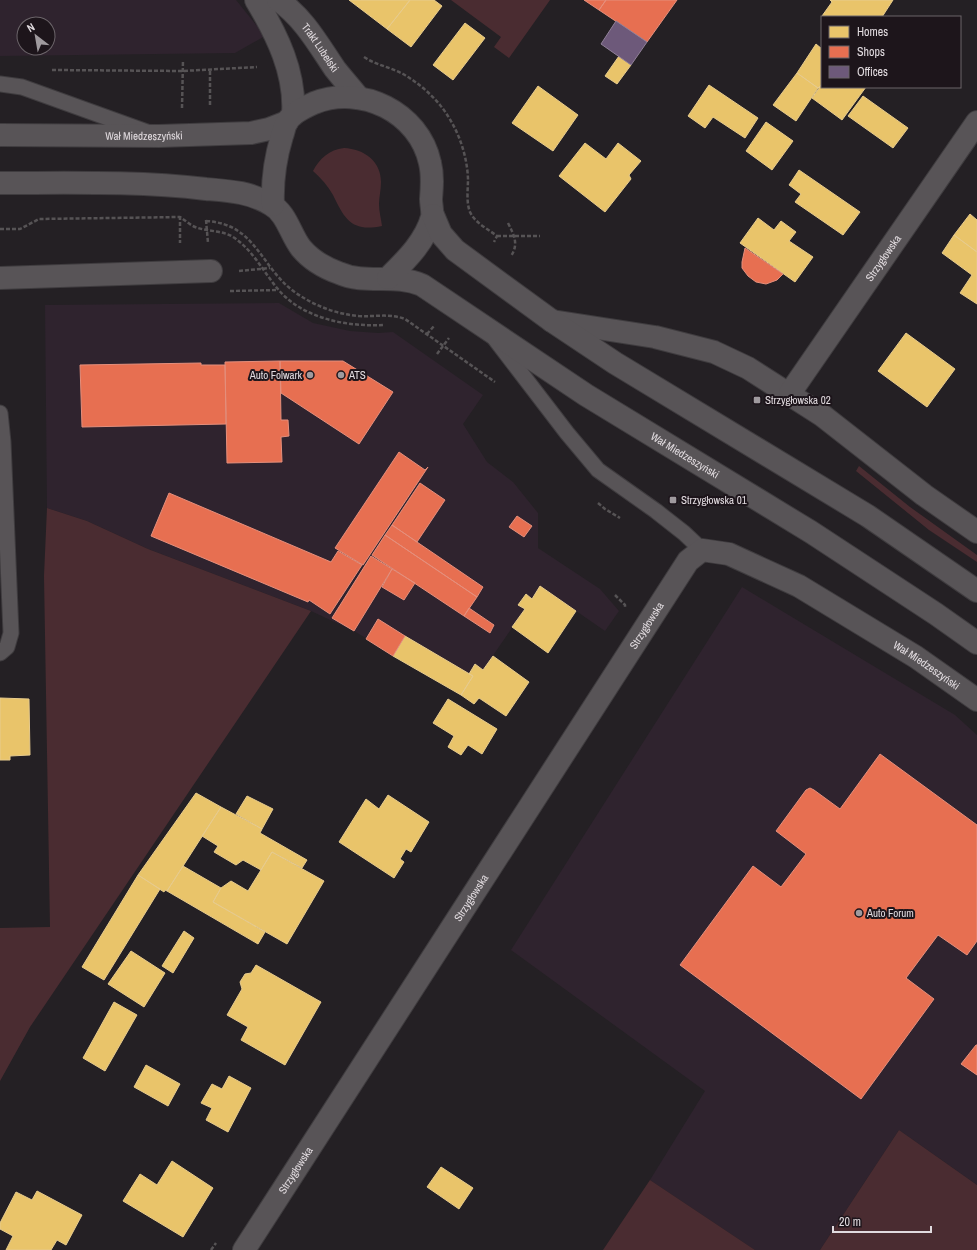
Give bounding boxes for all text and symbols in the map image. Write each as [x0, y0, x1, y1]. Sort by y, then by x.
north arrow [16, 16, 56, 56]
legend [821, 16, 961, 88]
text: N [24, 20, 37, 35]
street label: Trakt Lubelski [299, 20, 342, 75]
text: Homes [857, 24, 888, 40]
text: Shops [857, 44, 885, 60]
text: Offices [857, 64, 888, 80]
street label: Wał Miedzeszyński [105, 128, 183, 143]
street label: Strzygłowska [862, 232, 904, 284]
place label: Auto Folwark [249, 368, 302, 382]
place label: ATS [348, 368, 366, 382]
marker: Auto Folwark [305, 370, 315, 380]
marker: ATS [336, 370, 346, 380]
place label: Strzygłowska 02 [765, 393, 831, 407]
marker: Strzygłowska 02 [752, 395, 762, 405]
street label: Wał Miedzeszyński [648, 429, 722, 481]
place label: Strzygłowska 01 [681, 493, 747, 507]
marker: Strzygłowska 01 [668, 495, 678, 505]
street label: Strzygłowska [626, 599, 667, 652]
street label: Wał Miedzeszyński [891, 638, 963, 693]
street label: Strzygłowska [451, 872, 491, 924]
place label: Auto Forum [866, 906, 914, 920]
marker: Auto Forum [854, 908, 864, 918]
street label: Strzygłowska [275, 1144, 316, 1196]
scale bar [833, 1208, 931, 1234]
text: 20 m [839, 1214, 861, 1230]

